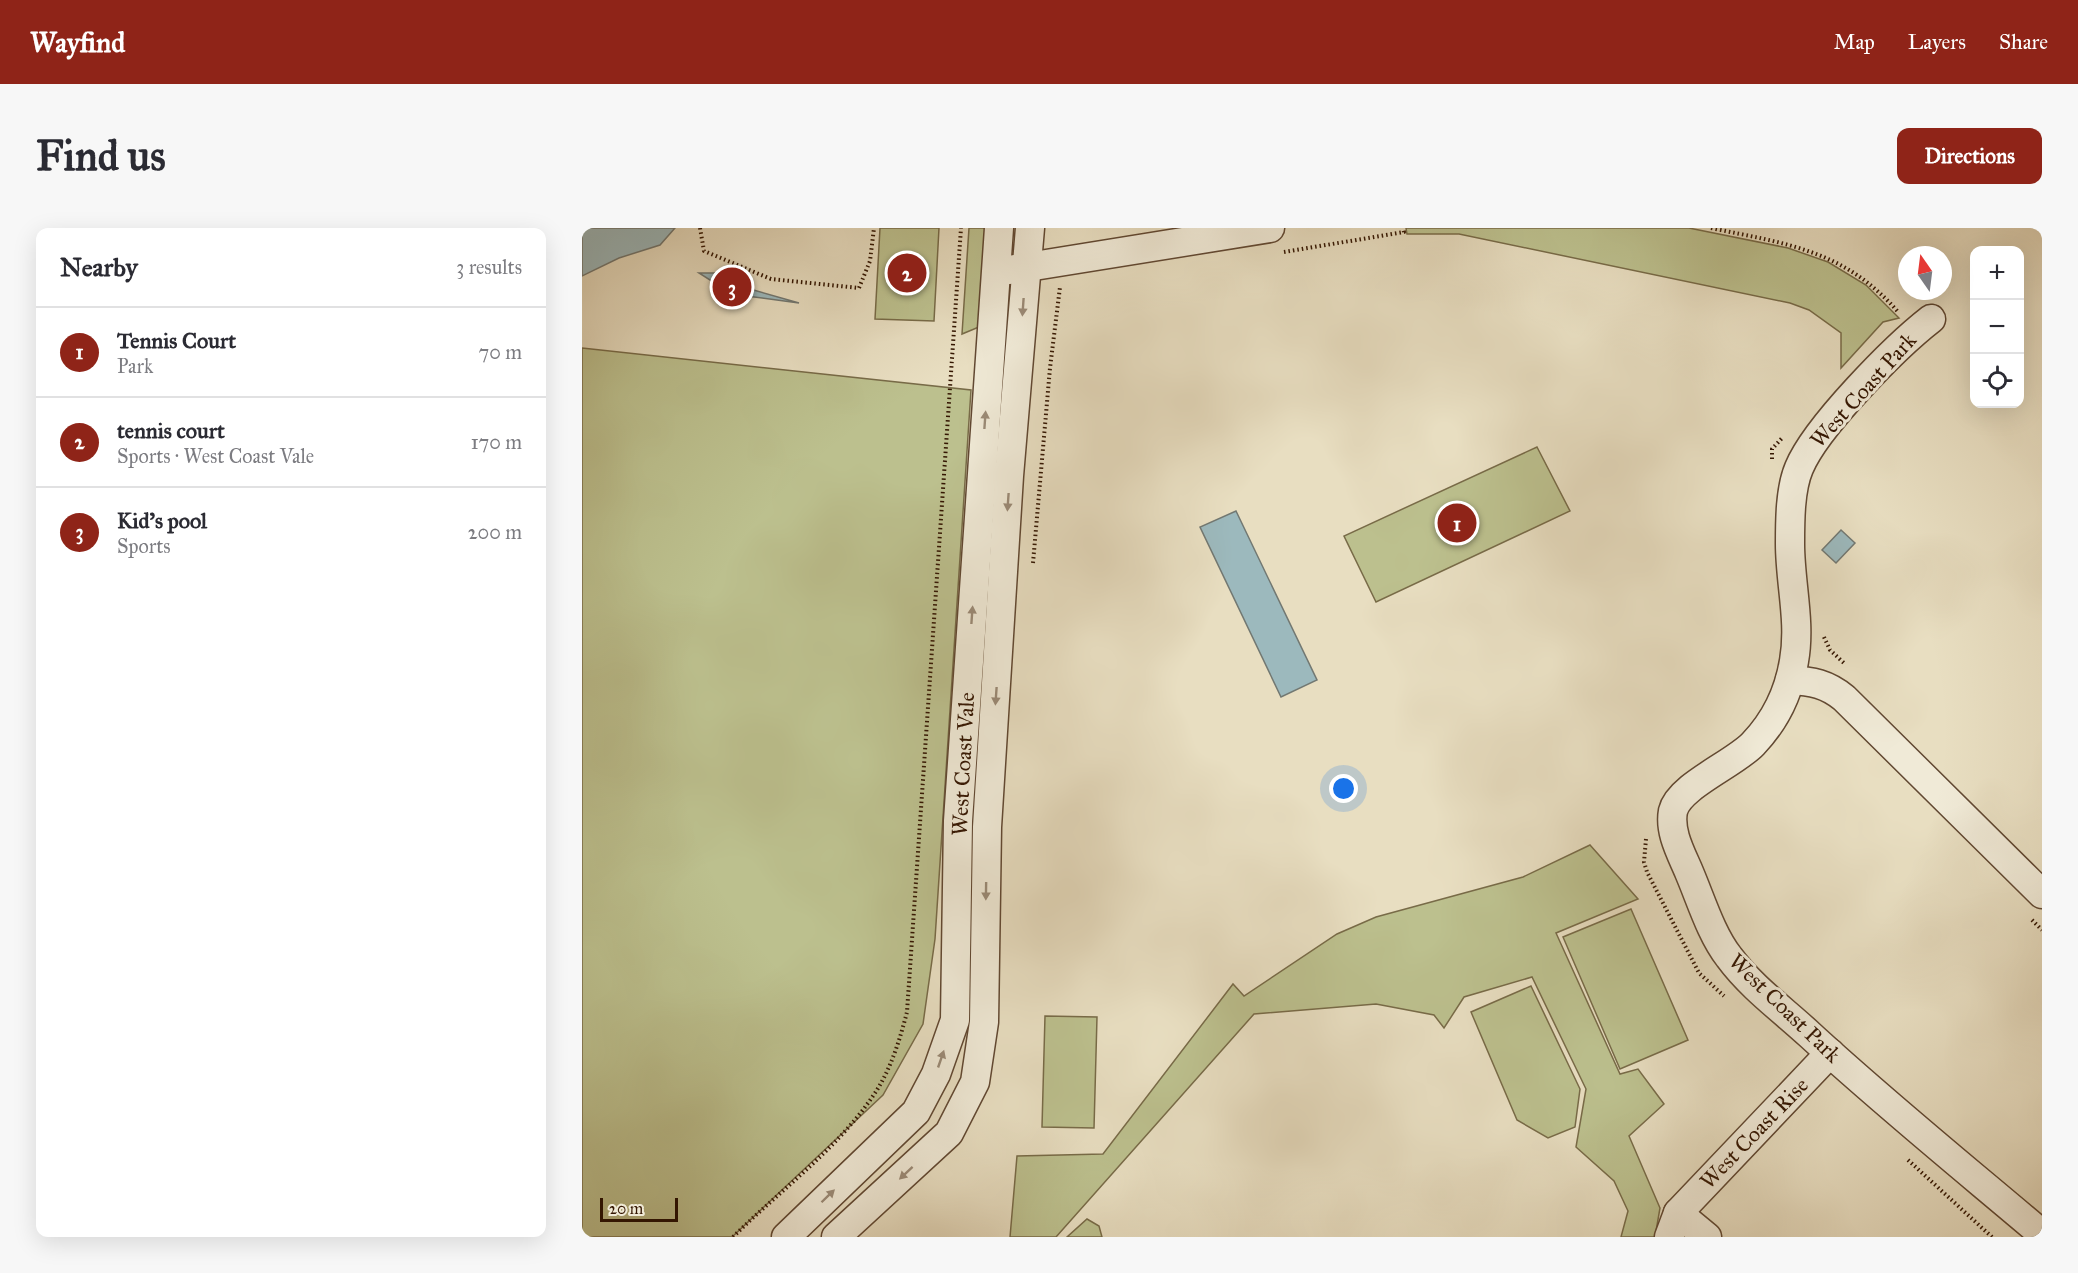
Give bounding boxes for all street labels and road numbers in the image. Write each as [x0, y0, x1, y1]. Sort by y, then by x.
street label: West Coast Park [1804, 326, 1922, 453]
street label: West Coast Vale [946, 692, 980, 836]
street label: West Coast Park [1723, 948, 1847, 1069]
street label: West Coast Rise [1694, 1072, 1814, 1194]

